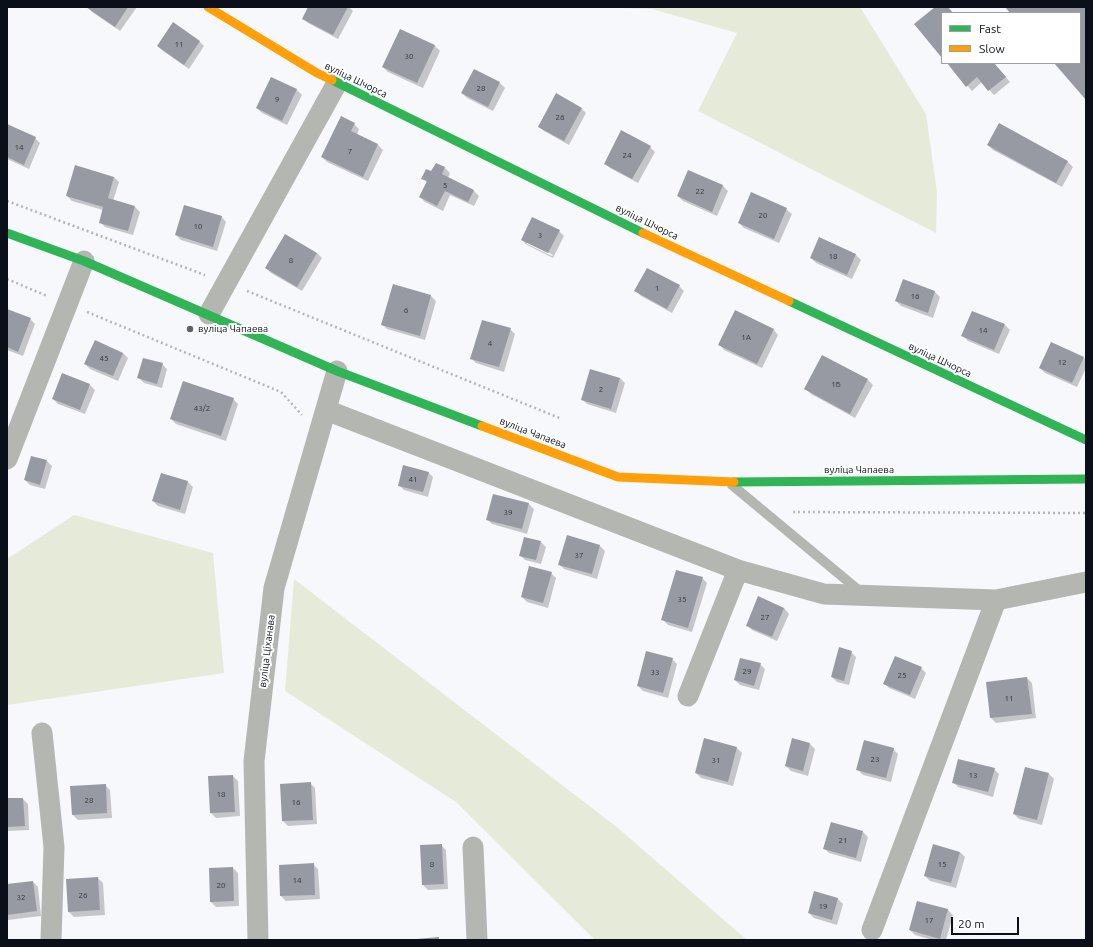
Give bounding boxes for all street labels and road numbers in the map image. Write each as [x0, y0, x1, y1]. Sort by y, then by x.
street label: вуліца Шчорса [323, 60, 389, 100]
street label: вуліца Шчорса [614, 202, 680, 242]
street label: вуліца Шчорса [907, 340, 973, 380]
street label: вуліца Чапаева [498, 415, 568, 451]
street label: вуліца Чапаева [824, 464, 894, 476]
street label: вуліца Ціханава [257, 614, 277, 688]

